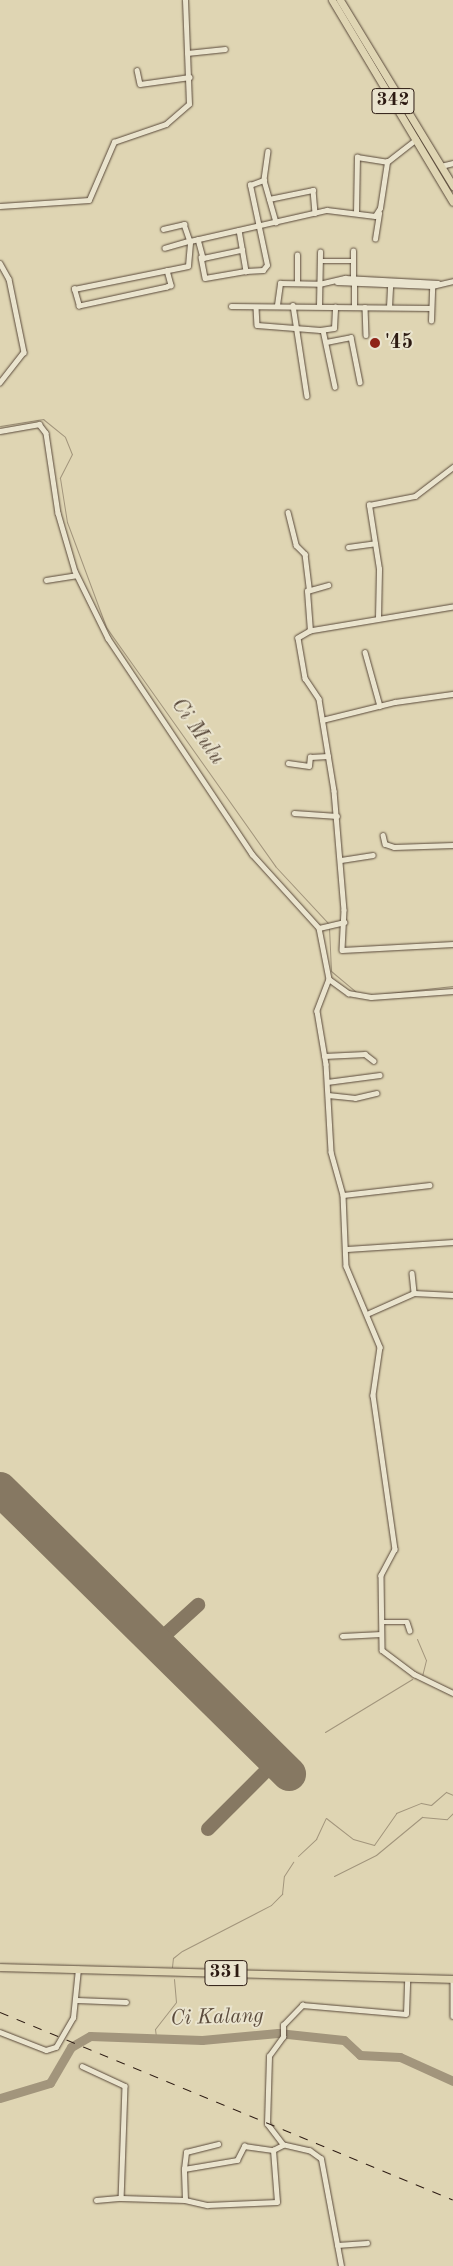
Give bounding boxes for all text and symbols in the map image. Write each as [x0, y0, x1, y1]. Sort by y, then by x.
road number: 342 [370, 84, 416, 118]
place label: '45 [385, 331, 413, 355]
marker: '45 [369, 337, 381, 349]
water label: Ci Mulu [165, 694, 229, 770]
road number: 331 [204, 1956, 248, 1990]
water label: Ci Kalang [170, 2004, 264, 2032]

